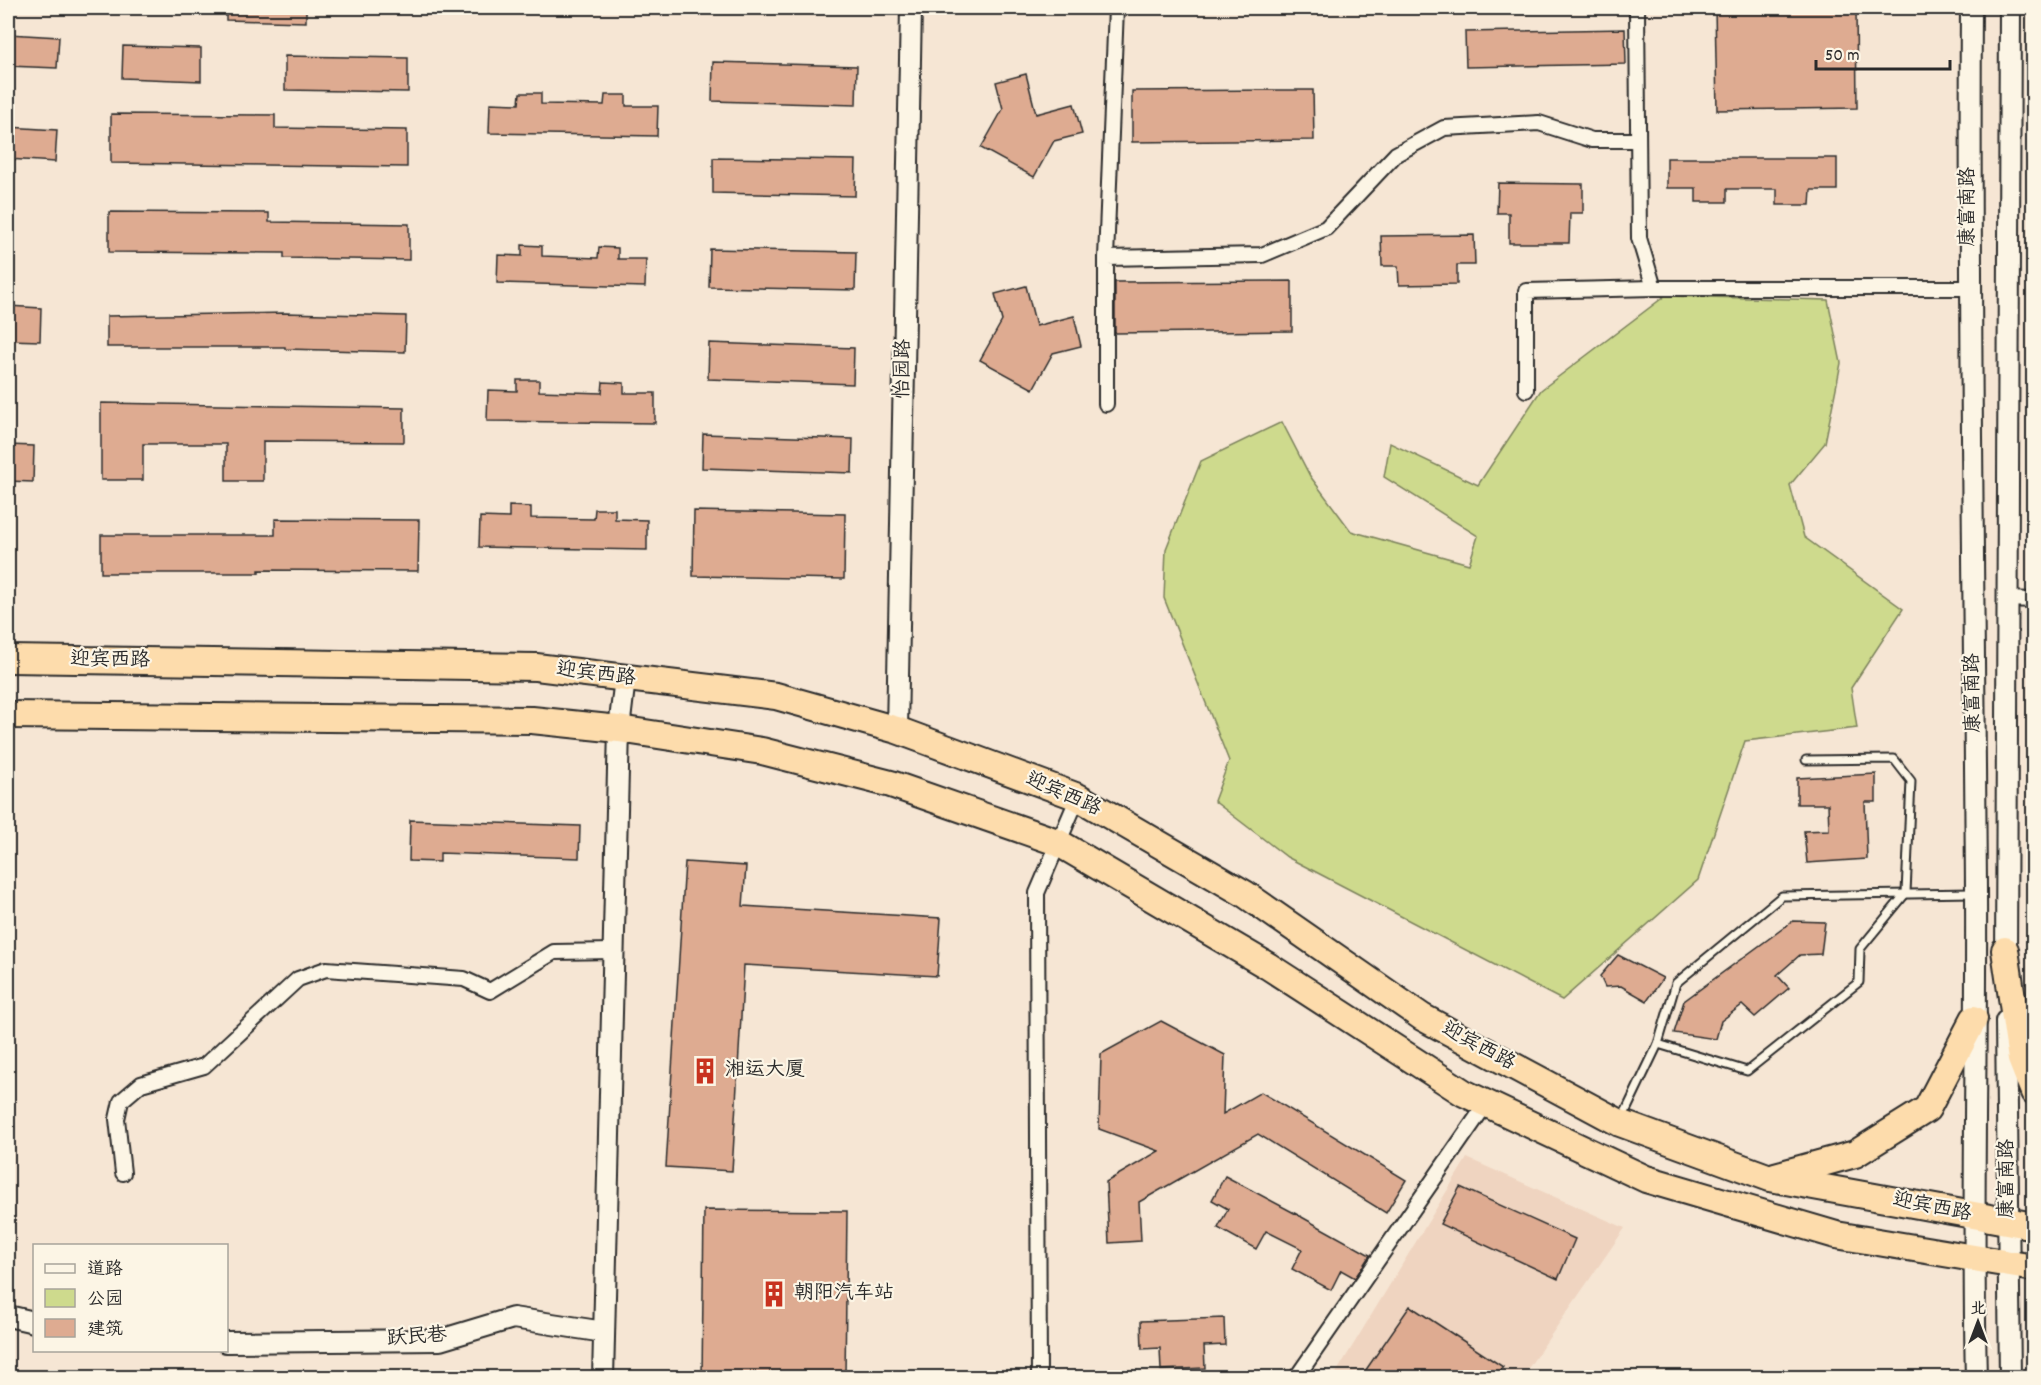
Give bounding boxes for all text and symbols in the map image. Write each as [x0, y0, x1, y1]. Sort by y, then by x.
scale bar [1816, 33, 1950, 71]
text: 50 m [1825, 44, 1860, 69]
street label: 康富南路 [1955, 166, 1983, 247]
street label: 怡园路 [889, 338, 919, 399]
street label: 迎宾西路 [70, 646, 151, 676]
street label: 康富南路 [1959, 652, 1989, 733]
street label: 迎宾西路 [555, 656, 638, 694]
street label: 迎宾西路 [1021, 766, 1106, 824]
street label: 迎宾西路 [1436, 1016, 1521, 1079]
building icon: 湘运大厦 [690, 1056, 720, 1086]
place label: 湘运大厦 [725, 1057, 805, 1085]
street label: 康富南路 [1994, 1138, 2022, 1219]
street label: 迎宾西路 [1890, 1187, 1975, 1230]
legend [33, 1244, 228, 1352]
text: 道路 [87, 1258, 123, 1283]
building icon: 朝阳汽车站 [759, 1279, 789, 1309]
place label: 朝阳汽车站 [794, 1280, 894, 1308]
text: 公园 [87, 1288, 123, 1313]
north arrow [1948, 1292, 2008, 1352]
text: 北 [1970, 1298, 1986, 1321]
text: 建筑 [87, 1318, 123, 1343]
street label: 跃民巷 [386, 1322, 449, 1354]

